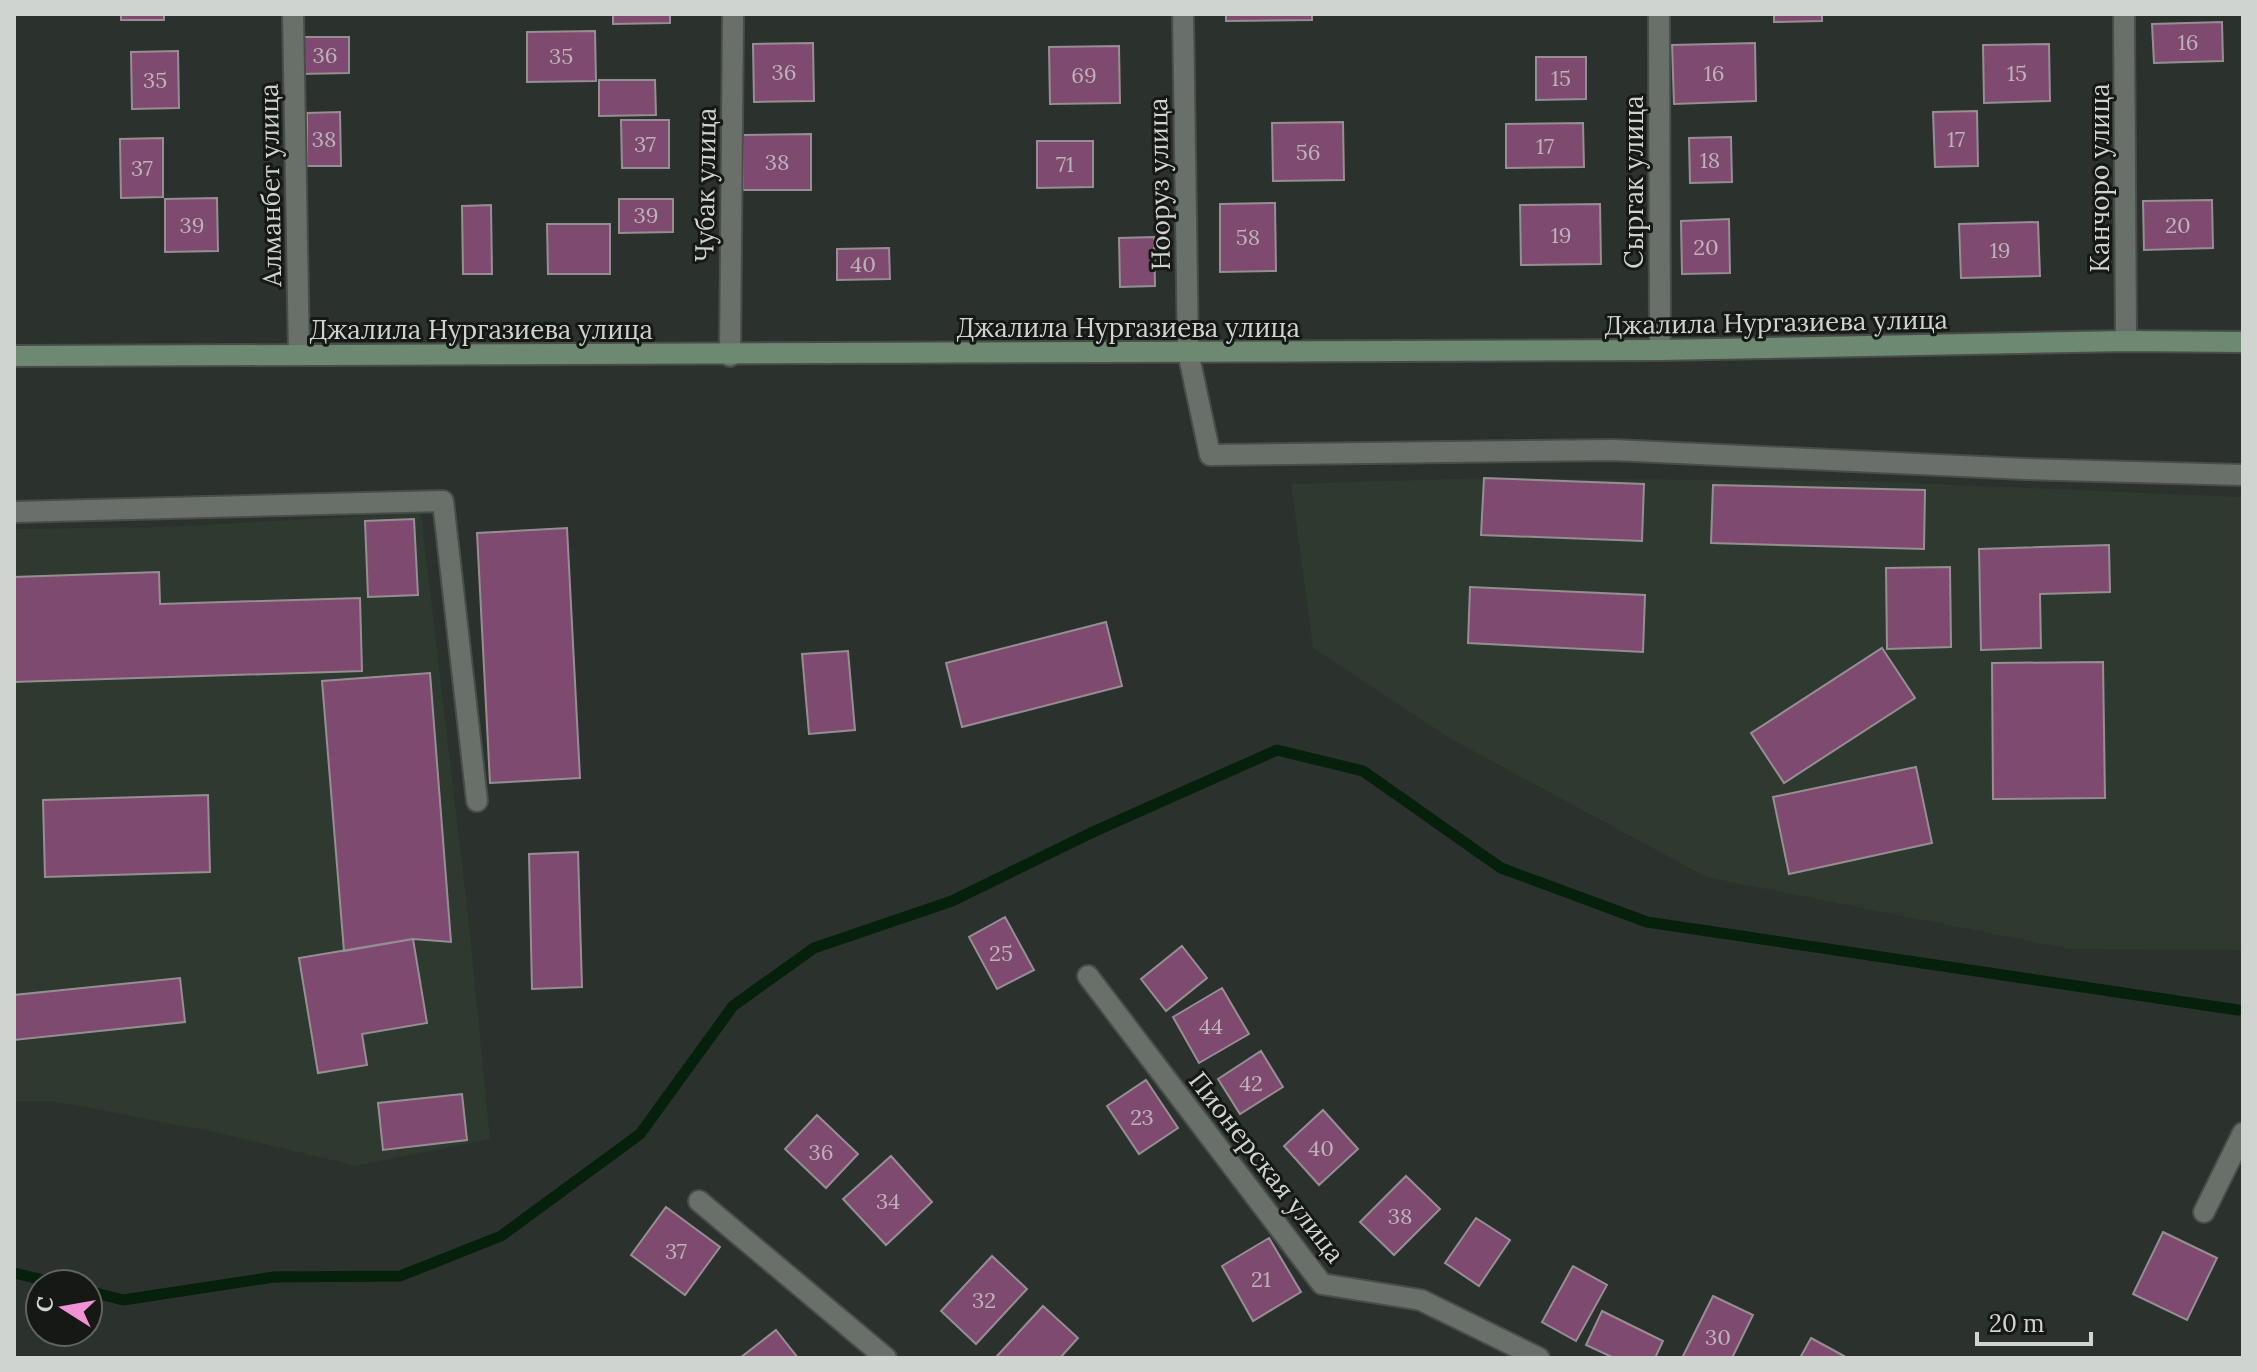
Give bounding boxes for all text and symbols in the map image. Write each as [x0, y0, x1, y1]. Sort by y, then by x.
house number: 16 [2178, 28, 2198, 56]
house number: 36 [313, 41, 337, 69]
house number: 35 [549, 42, 573, 70]
house number: 36 [772, 58, 796, 86]
house number: 16 [1704, 59, 1724, 87]
house number: 15 [2007, 59, 2027, 87]
house number: 69 [1071, 61, 1097, 89]
house number: 15 [1551, 64, 1571, 92]
house number: 35 [143, 66, 167, 94]
street label: Алманбет улица [252, 83, 288, 288]
street label: Канчоро улица [2083, 83, 2116, 273]
street label: Сыргак улица [1617, 95, 1650, 269]
street label: Нооруз улица [1141, 97, 1177, 271]
street label: Чубак улица [687, 107, 723, 263]
house number: 38 [312, 125, 336, 153]
house number: 17 [1947, 125, 1965, 153]
house number: 37 [634, 130, 656, 158]
house number: 17 [1536, 132, 1554, 160]
house number: 56 [1296, 138, 1320, 166]
house number: 18 [1700, 146, 1720, 174]
house number: 38 [765, 148, 789, 176]
house number: 71 [1056, 150, 1074, 178]
house number: 37 [131, 154, 153, 182]
house number: 39 [634, 201, 658, 229]
house number: 39 [180, 211, 204, 239]
house number: 20 [2165, 211, 2191, 239]
house number: 19 [1551, 221, 1571, 249]
house number: 58 [1236, 223, 1260, 251]
house number: 20 [1693, 233, 1719, 261]
house number: 19 [1990, 236, 2010, 264]
house number: 40 [850, 250, 876, 278]
street label: Джалила Нургазиева улица [1604, 303, 1948, 341]
street label: Джалила Нургазиева улица [956, 311, 1300, 344]
street label: Джалила Нургазиева улица [309, 313, 653, 346]
house number: 25 [989, 939, 1013, 967]
house number: 44 [1199, 1012, 1223, 1040]
street label: Пионерская улица [1182, 1065, 1352, 1269]
house number: 42 [1239, 1069, 1263, 1097]
house number: 23 [1130, 1103, 1154, 1131]
house number: 40 [1308, 1134, 1334, 1162]
house number: 36 [809, 1138, 833, 1166]
house number: 34 [876, 1187, 900, 1215]
house number: 38 [1388, 1202, 1412, 1230]
house number: 37 [665, 1237, 687, 1265]
house number: 21 [1251, 1265, 1271, 1293]
north arrow [24, 1268, 104, 1348]
house number: 32 [972, 1286, 996, 1314]
text: С [29, 1294, 60, 1314]
scale bar [1977, 1296, 2091, 1346]
text: 20 m [1989, 1308, 2045, 1339]
house number: 30 [1705, 1323, 1731, 1351]

